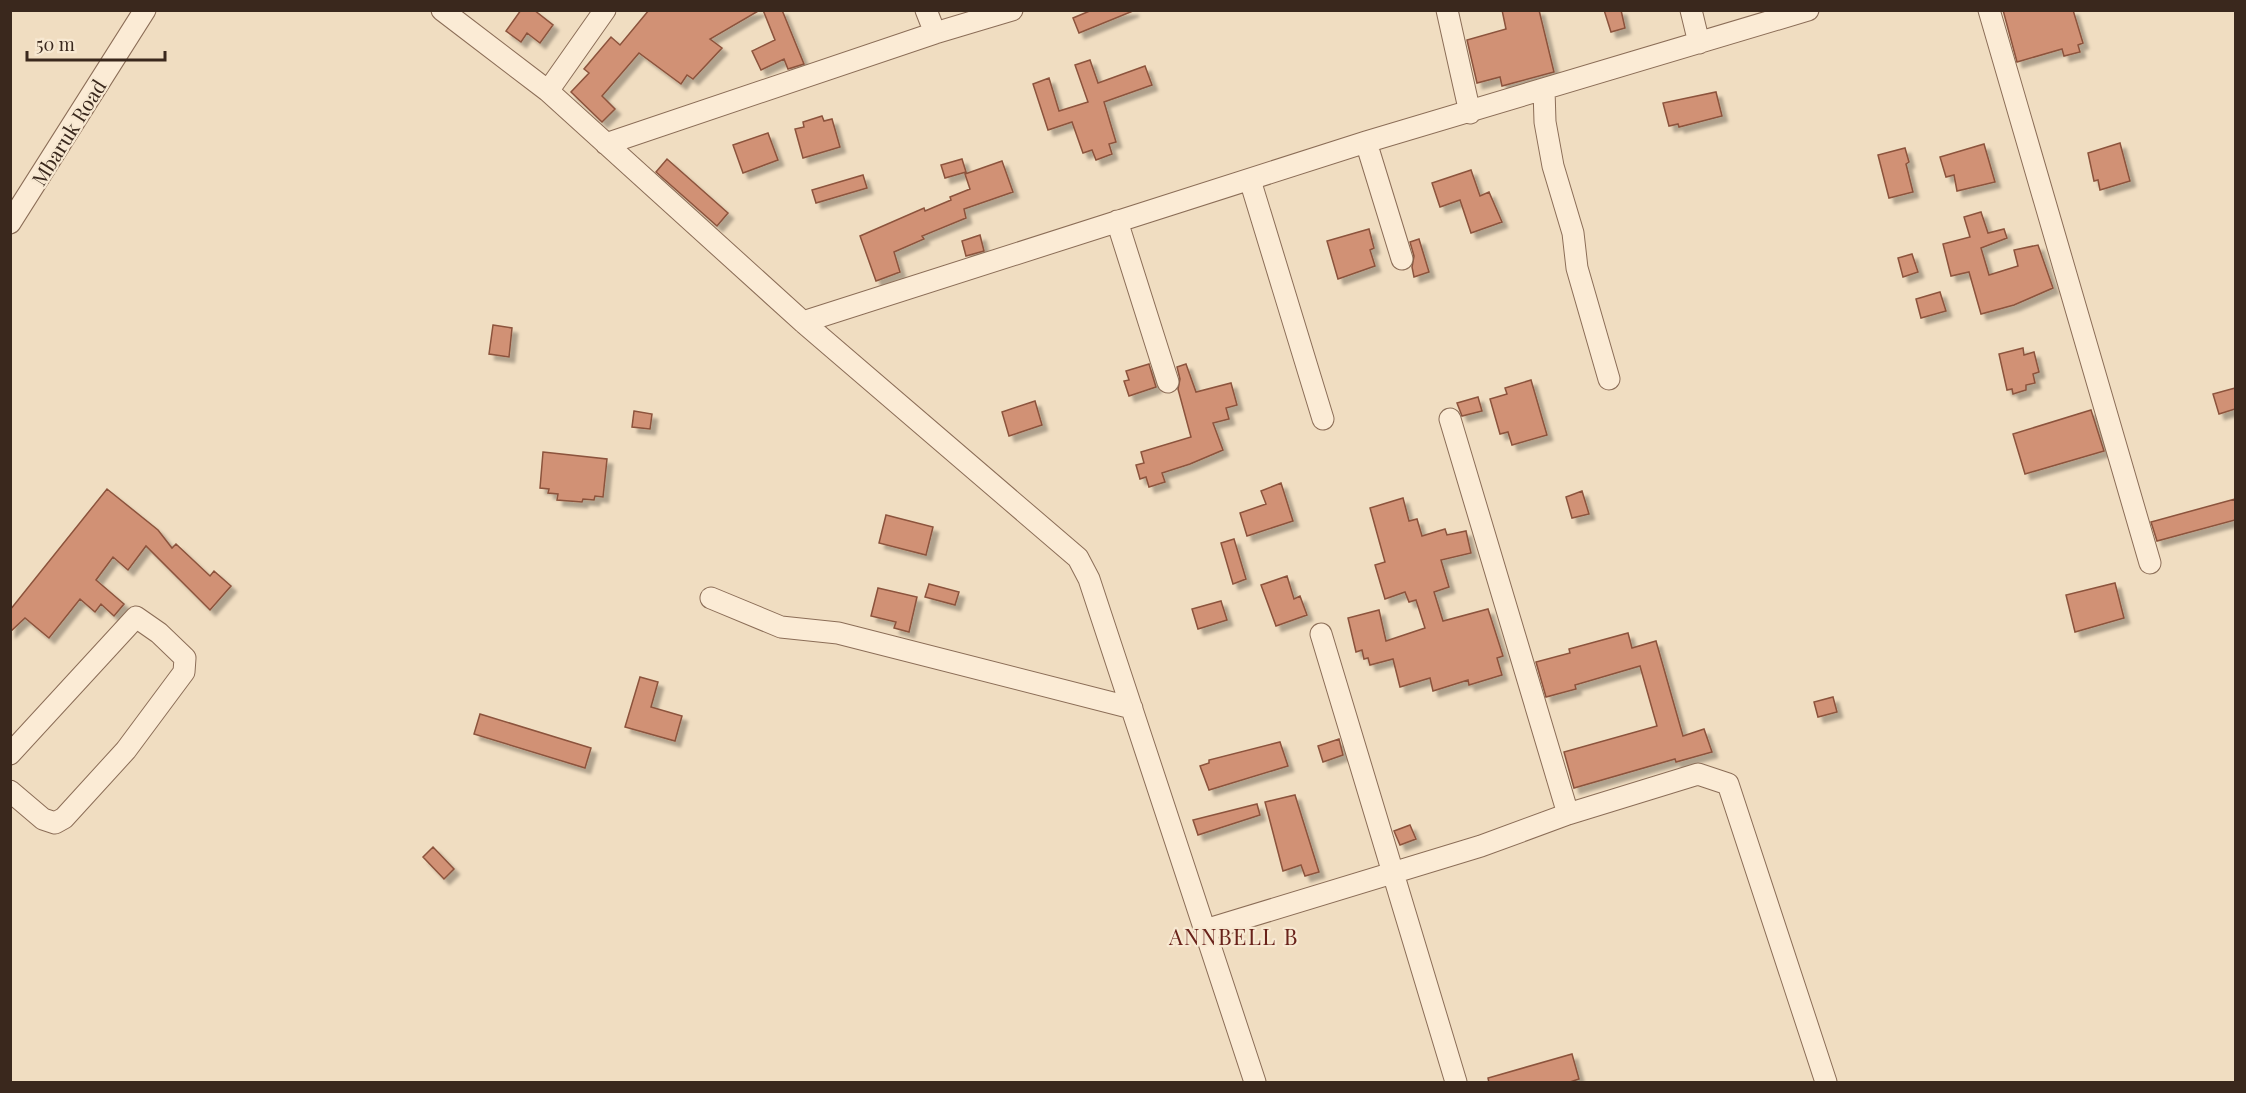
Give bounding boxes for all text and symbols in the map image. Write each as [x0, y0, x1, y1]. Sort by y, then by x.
scale bar [27, 24, 165, 62]
text: 50 m [36, 32, 75, 56]
street label: Mbaruk Road [25, 73, 112, 190]
district label: ANNBELL B [1168, 921, 1299, 951]

